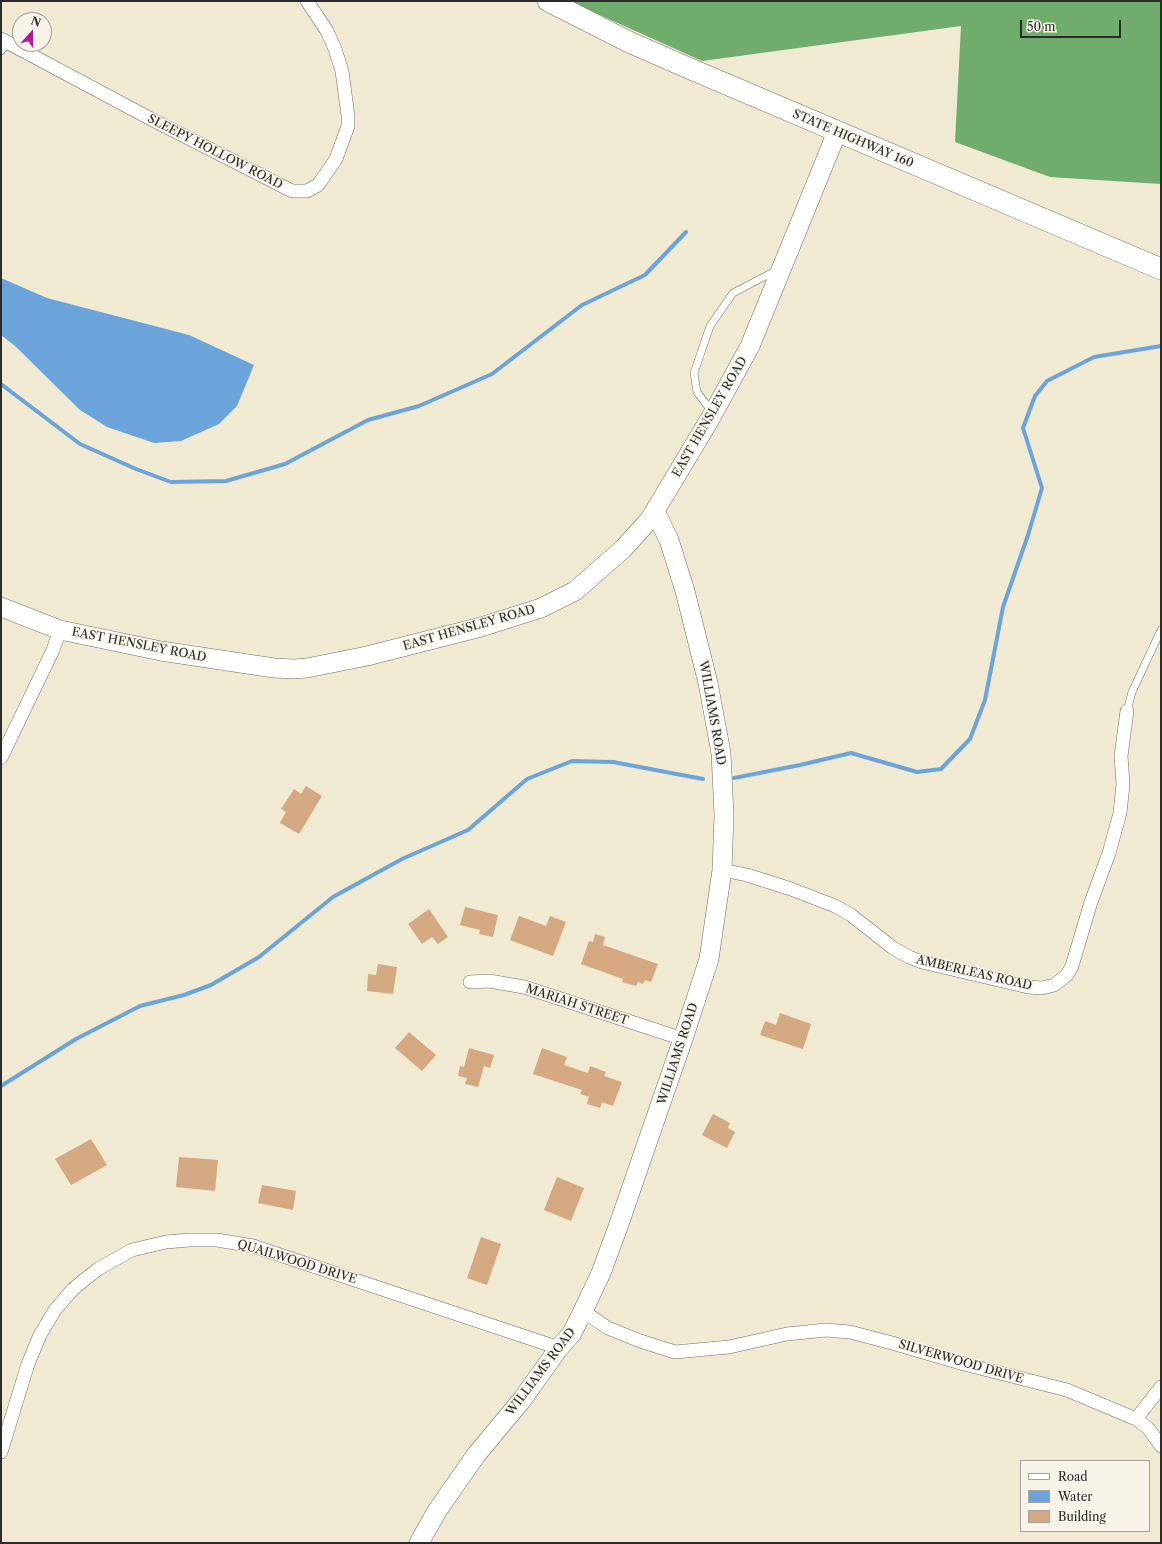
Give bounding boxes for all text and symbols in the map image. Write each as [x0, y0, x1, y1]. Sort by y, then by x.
north arrow [12, 12, 52, 52]
scale bar [1022, 12, 1123, 38]
text: N [29, 13, 43, 30]
text: 50 m [1027, 19, 1056, 34]
street label: STATE HIGHWAY 160 [790, 107, 916, 171]
street label: SLEEPY HOLLOW ROAD [145, 112, 285, 192]
street label: EAST HENSLEY ROAD [670, 354, 750, 480]
street label: EAST HENSLEY ROAD [401, 602, 537, 654]
street label: EAST HENSLEY ROAD [70, 625, 208, 665]
street label: WILLIAMS ROAD [696, 659, 728, 767]
street label: AMBERLEAS ROAD [915, 953, 1033, 993]
street label: MARIAH STREET [524, 982, 630, 1028]
street label: WILLIAMS ROAD [655, 1001, 701, 1107]
street label: QUAILWOOD DRIVE [235, 1237, 359, 1287]
street label: WILLIAMS ROAD [503, 1325, 579, 1419]
street label: SILVERWOOD DRIVE [897, 1337, 1025, 1387]
legend [1020, 1460, 1150, 1532]
text: Road [1058, 1469, 1088, 1484]
text: Water [1058, 1489, 1092, 1504]
text: Building [1058, 1509, 1106, 1524]

